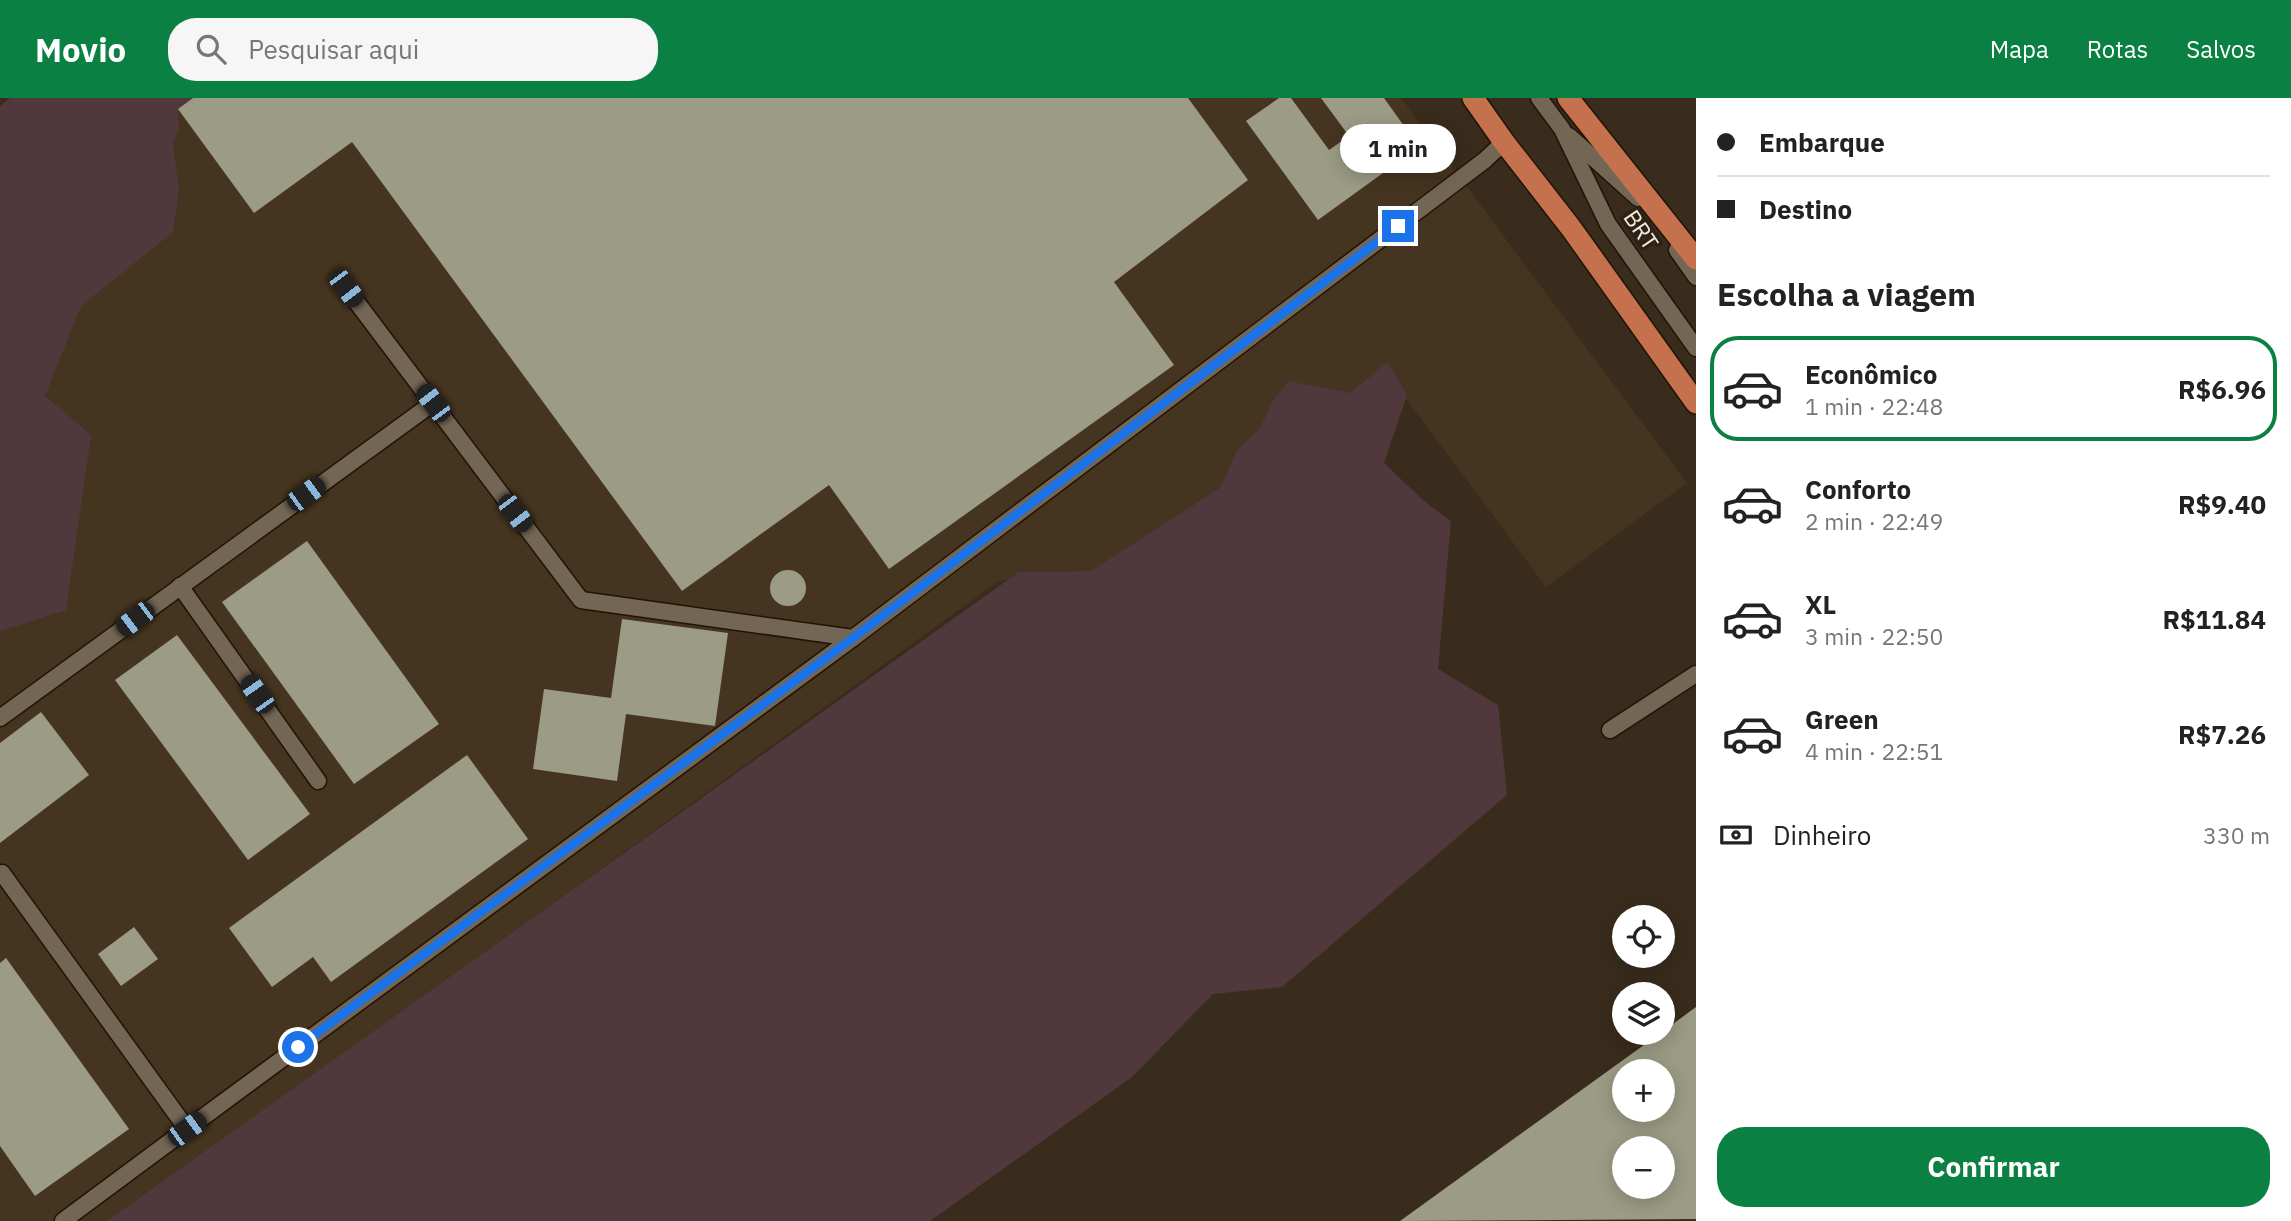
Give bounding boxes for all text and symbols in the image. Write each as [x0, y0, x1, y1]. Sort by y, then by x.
search box [168, 18, 658, 81]
text: Movio [35, 28, 126, 71]
icon: search [192, 30, 230, 68]
text: Pesquisar aqui [248, 32, 419, 66]
text: Mapa [1990, 33, 2049, 65]
text: Rotas [2087, 33, 2148, 65]
text: Salvos [2186, 33, 2256, 65]
callout: 1 min [1340, 124, 1456, 174]
text: Embarque [1759, 125, 1885, 159]
text: 1 min [1368, 133, 1428, 163]
text: Destino [1759, 192, 1852, 226]
street label: BRT [1618, 204, 1666, 255]
route end [1382, 210, 1414, 242]
car [325, 265, 368, 311]
text: Escolha a viagem [1717, 273, 1976, 315]
icon: car [1721, 357, 1784, 420]
text: Econômico [1805, 357, 1937, 391]
text: R$6.96 [2178, 372, 2266, 406]
car [412, 380, 455, 426]
text: 1 min · 22:48 [1805, 391, 1943, 421]
icon: car [1721, 472, 1784, 535]
text: Conforto [1805, 472, 1911, 506]
car [283, 473, 330, 515]
text: R$9.40 [2178, 487, 2266, 521]
car [494, 490, 537, 536]
text: 2 min · 22:49 [1805, 506, 1943, 536]
icon: car [1721, 587, 1784, 650]
text: XL [1805, 587, 1836, 621]
car [112, 598, 159, 640]
text: R$11.84 [2162, 602, 2266, 636]
text: 3 min · 22:50 [1805, 621, 1943, 651]
car [237, 671, 278, 717]
icon: car [1721, 702, 1784, 765]
text: Green [1805, 702, 1879, 736]
text: R$7.26 [2178, 717, 2266, 751]
text: 4 min · 22:51 [1805, 736, 1943, 766]
icon: cash [1717, 816, 1755, 854]
text: Dinheiro [1773, 818, 1871, 852]
text: 330 m [2203, 820, 2270, 850]
map controls [1612, 905, 1675, 1199]
button: locate [1612, 905, 1675, 968]
button: layers [1612, 982, 1675, 1045]
route start [282, 1031, 314, 1063]
button: + [1612, 1059, 1675, 1122]
car [164, 1108, 211, 1150]
button: Confirmar [1717, 1127, 2270, 1207]
button: − [1612, 1136, 1675, 1199]

